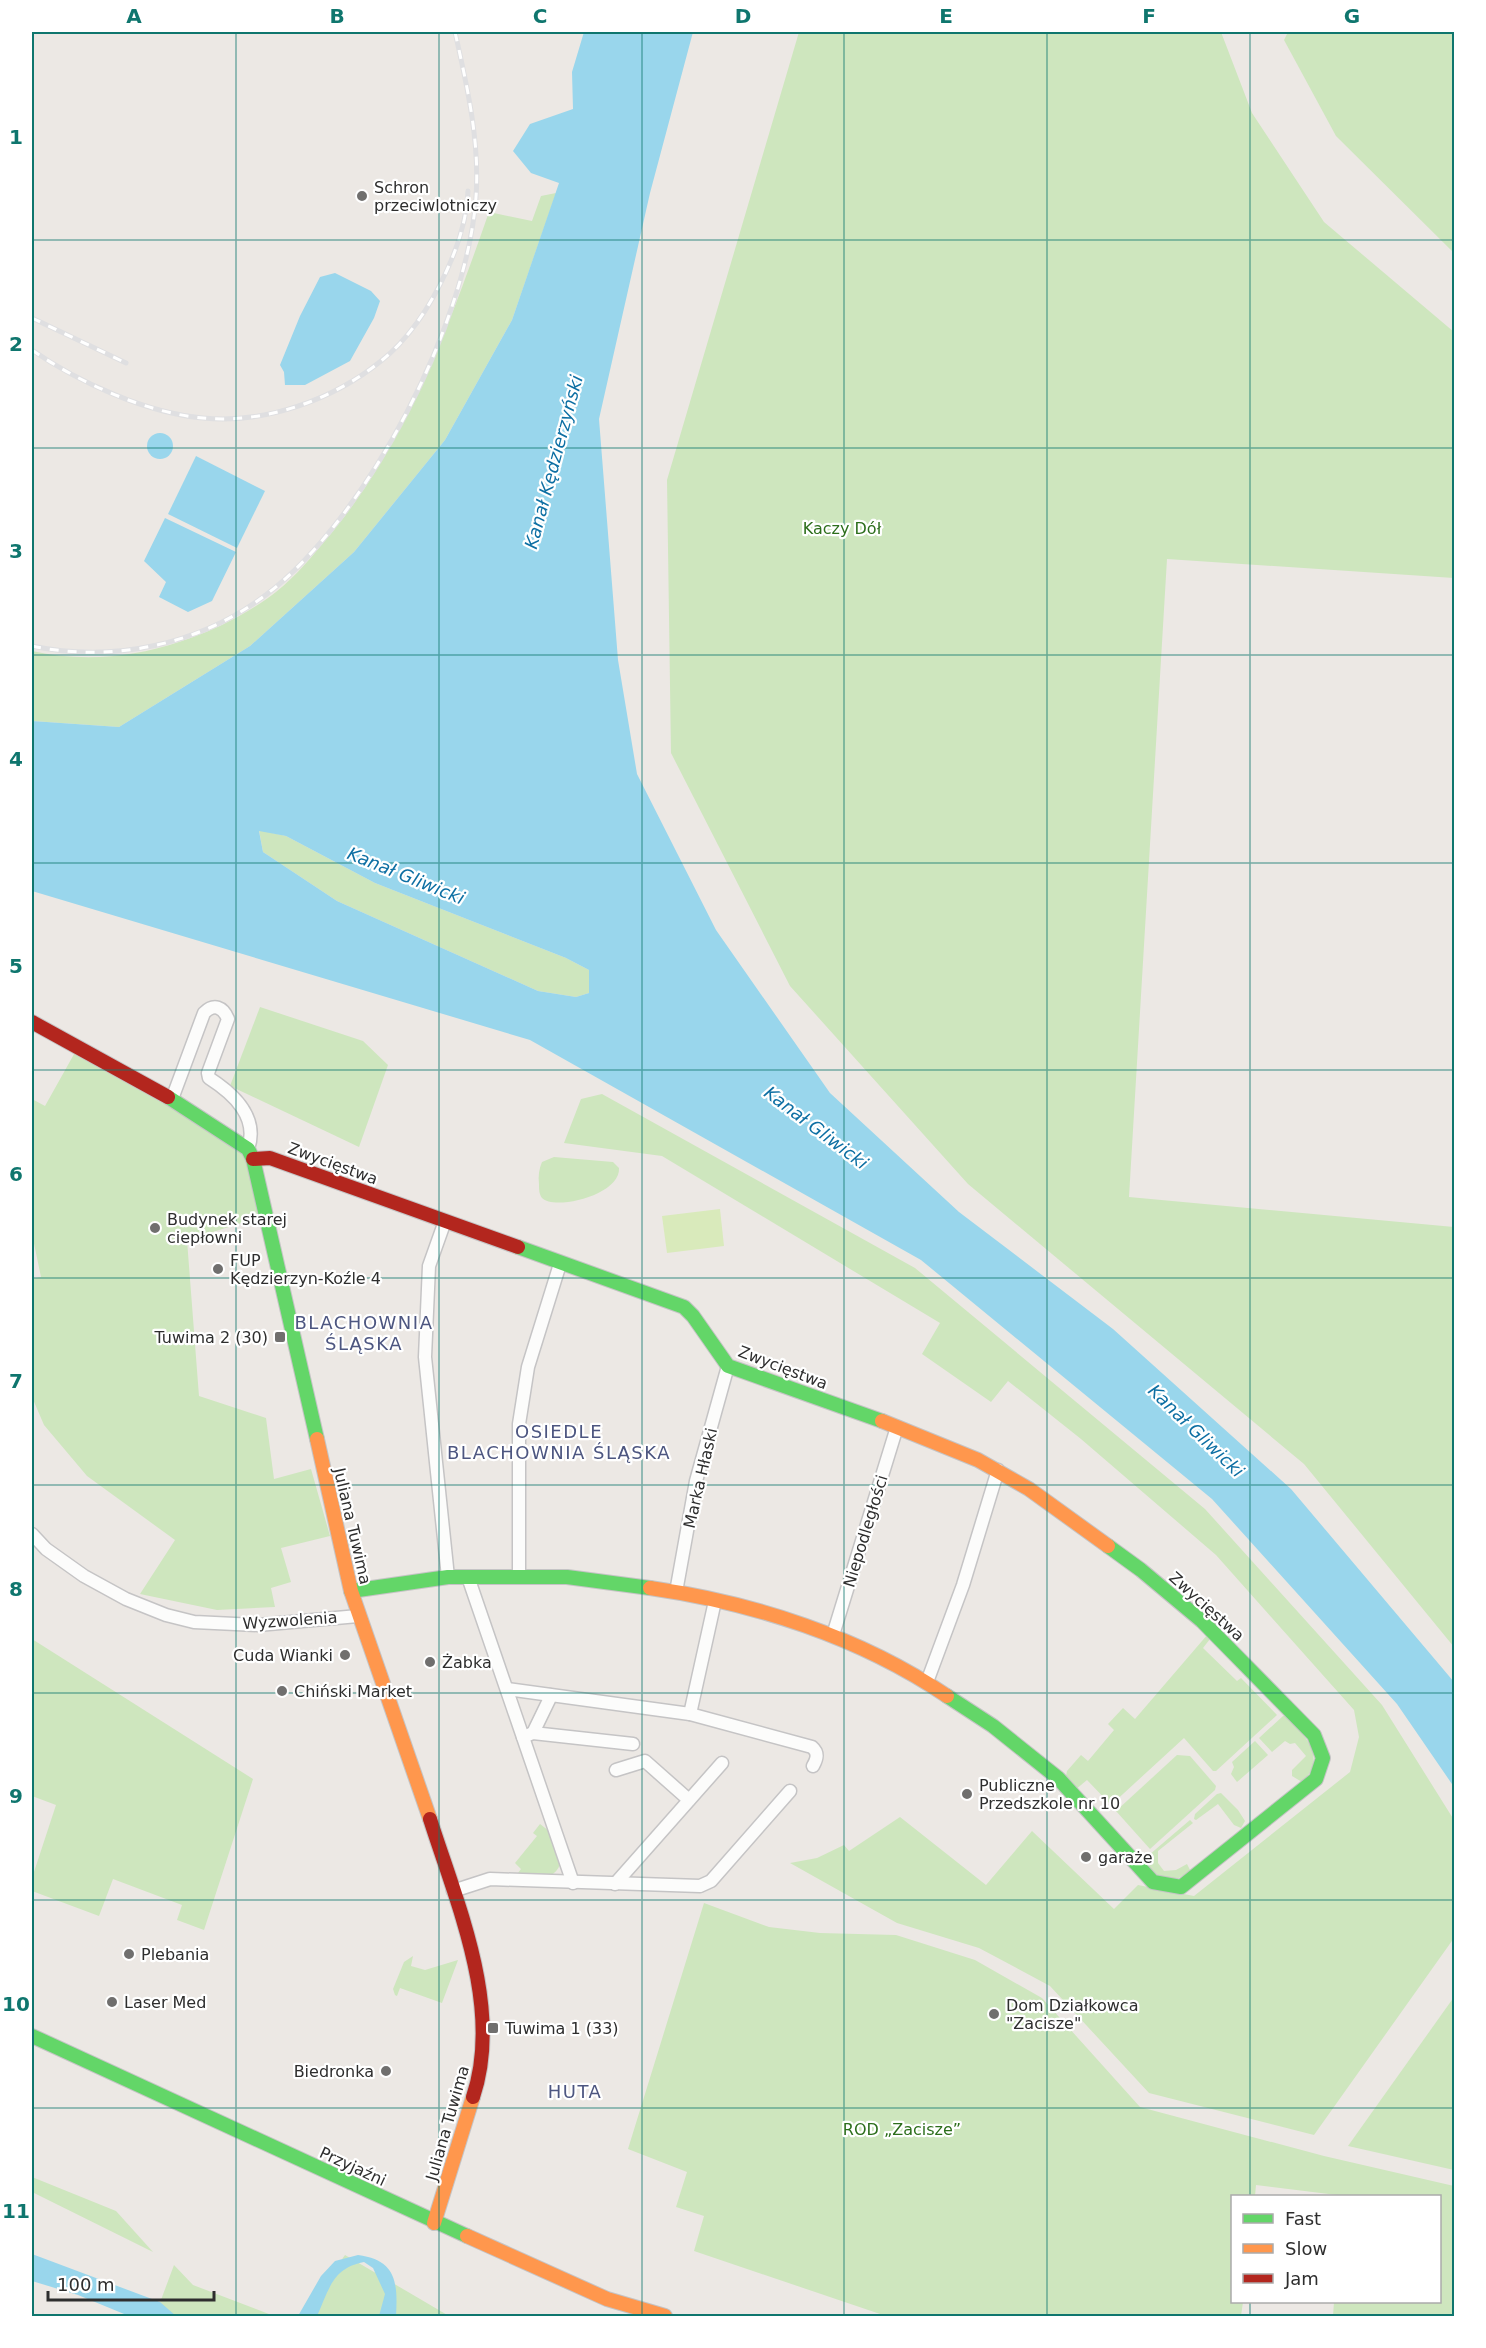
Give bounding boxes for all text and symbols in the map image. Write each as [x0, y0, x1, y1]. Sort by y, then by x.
text: A [126, 4, 142, 28]
text: B [329, 4, 345, 28]
text: C [533, 4, 547, 28]
text: D [735, 4, 751, 28]
text: E [939, 4, 953, 28]
text: F [1142, 4, 1156, 28]
text: G [1344, 4, 1360, 28]
text: 1 [9, 125, 23, 149]
place label: Schron przeciwlotniczy [374, 178, 497, 215]
marker: Schron przeciwlotniczy [355, 189, 369, 203]
text: 2 [9, 332, 23, 356]
water label: Kanał Kędzierzyński [520, 373, 587, 551]
park label: Kaczy Dół [803, 519, 882, 538]
text: 3 [9, 539, 23, 563]
text: 4 [9, 747, 23, 771]
water label: Kanał Gliwicki [345, 842, 468, 909]
text: 5 [9, 954, 23, 978]
water label: Kanał Gliwicki [760, 1082, 872, 1173]
street label: Zwycięstwa [285, 1138, 380, 1188]
text: 6 [9, 1162, 23, 1186]
place label: Budynek starej ciepłowni [167, 1210, 287, 1247]
marker: Budynek starej ciepłowni [148, 1221, 162, 1235]
place label: FUP Kędzierzyn-Koźle 4 [230, 1251, 381, 1288]
marker: FUP Kędzierzyn-Koźle 4 [211, 1262, 225, 1276]
district label: BLACHOWNIA ŚLĄSKA [295, 1312, 433, 1354]
place label: Tuwima 2 (30) [153, 1328, 268, 1347]
marker: Tuwima 2 (30) [273, 1330, 287, 1344]
street label: Zwycięstwa [735, 1342, 830, 1393]
text: 7 [9, 1369, 23, 1393]
water label: Kanał Gliwicki [1144, 1380, 1248, 1481]
district label: OSIEDLE BLACHOWNIA ŚLĄSKA [447, 1421, 671, 1463]
street label: Marka Hłaski [680, 1426, 721, 1530]
street label: Juliana Tuwima [330, 1465, 375, 1586]
street label: Niepodległości [839, 1473, 892, 1590]
street label: Zwycięstwa [1165, 1568, 1248, 1645]
text: 8 [9, 1577, 23, 1601]
street label: Wyzwolenia [242, 1608, 338, 1633]
place label: Cuda Wianki [233, 1646, 333, 1665]
marker: Cuda Wianki [338, 1648, 352, 1662]
place label: Żabka [442, 1653, 492, 1672]
marker: Żabka [423, 1655, 437, 1669]
place label: Chiński Market [294, 1682, 412, 1701]
marker: Chiński Market [275, 1684, 289, 1698]
place label: Publiczne Przedszkole nr 10 [979, 1776, 1120, 1813]
text: 9 [9, 1784, 23, 1808]
marker: Publiczne Przedszkole nr 10 [960, 1787, 974, 1801]
place label: garaże [1098, 1848, 1153, 1867]
marker: garaże [1079, 1850, 1093, 1864]
place label: Plebania [141, 1945, 209, 1964]
marker: Plebania [122, 1947, 136, 1961]
text: 10 [2, 1992, 30, 2016]
place label: Laser Med [124, 1993, 206, 2012]
marker: Laser Med [105, 1995, 119, 2009]
place label: Dom Działkowca "Zacisze" [1006, 1996, 1138, 2033]
marker: Dom Działkowca "Zacisze" [987, 2007, 1001, 2021]
place label: Tuwima 1 (33) [504, 2019, 619, 2038]
marker: Tuwima 1 (33) [486, 2021, 500, 2035]
place label: Biedronka [294, 2062, 374, 2081]
street label: Juliana Tuwima [422, 2063, 473, 2184]
marker: Biedronka [379, 2064, 393, 2078]
district label: HUTA [548, 2081, 602, 2102]
park label: ROD „Zacisze” [843, 2120, 961, 2139]
street label: Przyjaźni [317, 2143, 389, 2190]
legend [1231, 2195, 1441, 2303]
text: 11 [2, 2199, 30, 2223]
text: Fast [1285, 2208, 1321, 2229]
text: Slow [1285, 2238, 1327, 2259]
scale bar [48, 2264, 214, 2302]
text: Jam [1284, 2268, 1319, 2289]
text: 100 m [57, 2274, 115, 2295]

